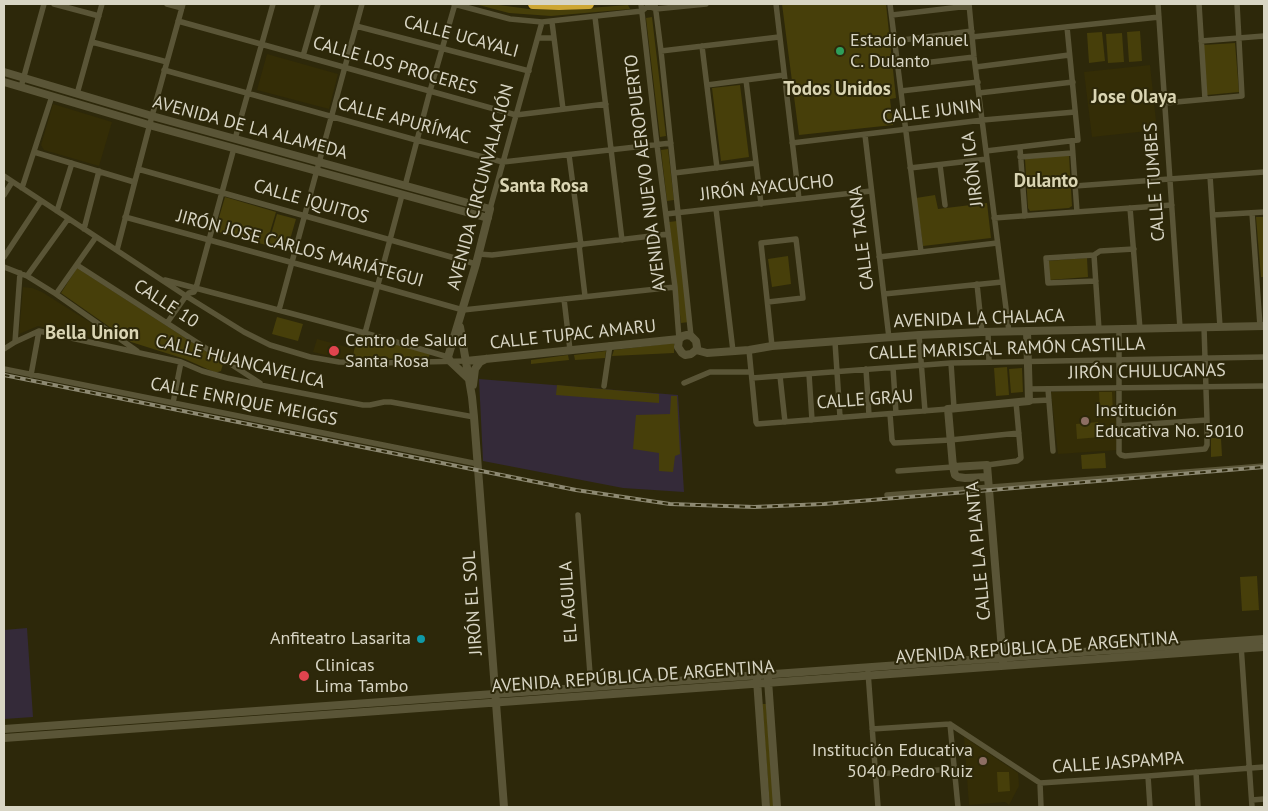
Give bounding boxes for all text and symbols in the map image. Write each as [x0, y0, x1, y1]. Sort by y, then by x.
street label: CALLE UCAYALI [401, 11, 521, 63]
place label: Estadio Manuel C. Dulanto [850, 30, 968, 72]
street label: CALLE LOS PROCERES [310, 32, 480, 100]
marker: Estadio Manuel C. Dulanto [834, 45, 846, 57]
street label: AVENIDA NUEVO AEROPUERTO [621, 53, 671, 293]
district label: Todos Unidos [783, 79, 891, 101]
street label: AVENIDA CIRCUNVALACIÓN [443, 82, 519, 292]
district label: Jose Olaya [1091, 87, 1177, 109]
street label: AVENIDA DE LA ALAMEDA [150, 92, 350, 164]
street label: CALLE APURÍMAC [335, 93, 473, 149]
street label: CALLE JUNIN [881, 95, 983, 129]
street label: CALLE TUMBES [1140, 122, 1170, 242]
street label: JIRÓN ICA [958, 130, 988, 208]
street label: JIRÓN AYACUCHO [699, 170, 835, 206]
district label: Dulanto [1014, 171, 1078, 193]
street label: CALLE IQUITOS [251, 175, 371, 229]
district label: Santa Rosa [500, 176, 588, 198]
street label: CALLE TACNA [845, 184, 879, 292]
street label: JIRÓN JOSE CARLOS MARIÁTEGUI [174, 206, 426, 292]
street label: CALLE 10 [130, 275, 202, 333]
street label: AVENIDA LA CHALACA [893, 305, 1065, 333]
street label: CALLE TUPAC AMARU [489, 316, 657, 354]
district label: Bella Union [45, 323, 139, 345]
street label: CALLE HUANCAVELICA [153, 330, 327, 394]
place label: Centro de Salud Santa Rosa [345, 330, 467, 372]
street label: CALLE MARISCAL RAMÓN CASTILLA [868, 333, 1146, 365]
marker: Centro de Salud Santa Rosa [327, 344, 341, 358]
street label: JIRÓN CHULUCANAS [1068, 360, 1226, 384]
street label: CALLE ENRIQUE MEIGGS [149, 373, 339, 431]
street label: CALLE GRAU [816, 386, 914, 414]
place label: Institución Educativa No. 5010 [1095, 400, 1244, 442]
marker: Institución Educativa No. 5010 [1079, 415, 1091, 427]
street label: CALLE LA PLANTA [962, 481, 996, 621]
street label: JIRÓN EL SOL [459, 550, 487, 656]
street label: EL AGUILA [555, 560, 583, 644]
street label: AVENIDA REPÚBLICA DE ARGENTINA [895, 627, 1179, 669]
place label: Anfiteatro Lasarita [270, 628, 411, 650]
marker: Anfiteatro Lasarita [415, 633, 427, 645]
place label: Clinicas Lima Tambo [315, 655, 408, 698]
street label: AVENIDA REPÚBLICA DE ARGENTINA [491, 656, 775, 698]
marker: Clinicas Lima Tambo [297, 669, 311, 683]
place label: Institución Educativa 5040 Pedro Ruiz [812, 740, 973, 782]
street label: CALLE JASPAMPA [1051, 748, 1185, 778]
marker: Institución Educativa 5040 Pedro Ruiz [977, 755, 989, 767]

